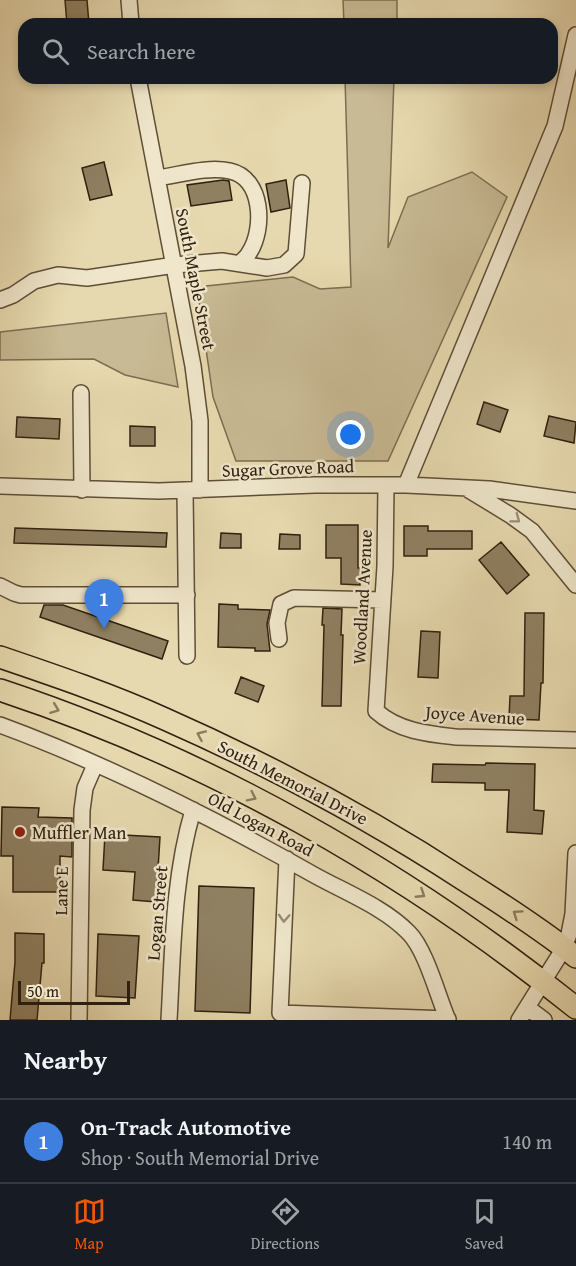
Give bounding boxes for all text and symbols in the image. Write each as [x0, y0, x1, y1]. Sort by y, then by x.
search box [18, 18, 558, 84]
icon: search [39, 35, 72, 68]
text: Search here [87, 35, 196, 67]
street label: South Maple Street [169, 206, 223, 353]
your location [336, 420, 365, 449]
street label: Sugar Grove Road [221, 452, 355, 484]
one-way arrow [509, 512, 520, 523]
street label: Woodland Avenue [345, 529, 379, 665]
pin: 1 [84, 580, 124, 629]
street label: Joyce Avenue [422, 698, 526, 732]
one-way arrow [49, 702, 60, 715]
one-way arrow [197, 731, 208, 743]
street label: South Memorial Drive [213, 732, 373, 832]
street label: Old Logan Road [203, 785, 319, 863]
one-way arrow [246, 790, 257, 802]
place label: Muffler Man [32, 819, 126, 846]
marker: Muffler Man [13, 825, 27, 839]
street label: Logan Street [139, 864, 175, 962]
street label: Lane E [47, 866, 75, 916]
one-way arrow [415, 887, 426, 898]
one-way arrow [512, 910, 523, 921]
one-way arrow [278, 913, 291, 922]
scale bar [18, 978, 130, 1006]
text: 50 m [27, 979, 59, 1003]
text: Nearby [24, 1040, 107, 1079]
text: On-Track Automotive [81, 1111, 291, 1143]
text: 1 [38, 1127, 49, 1156]
text: 140 m [502, 1127, 552, 1156]
text: Shop · South Memorial Drive [81, 1143, 319, 1172]
tab: Map [73, 1195, 106, 1255]
tab: Directions [251, 1195, 320, 1255]
tab: Saved [465, 1195, 503, 1255]

